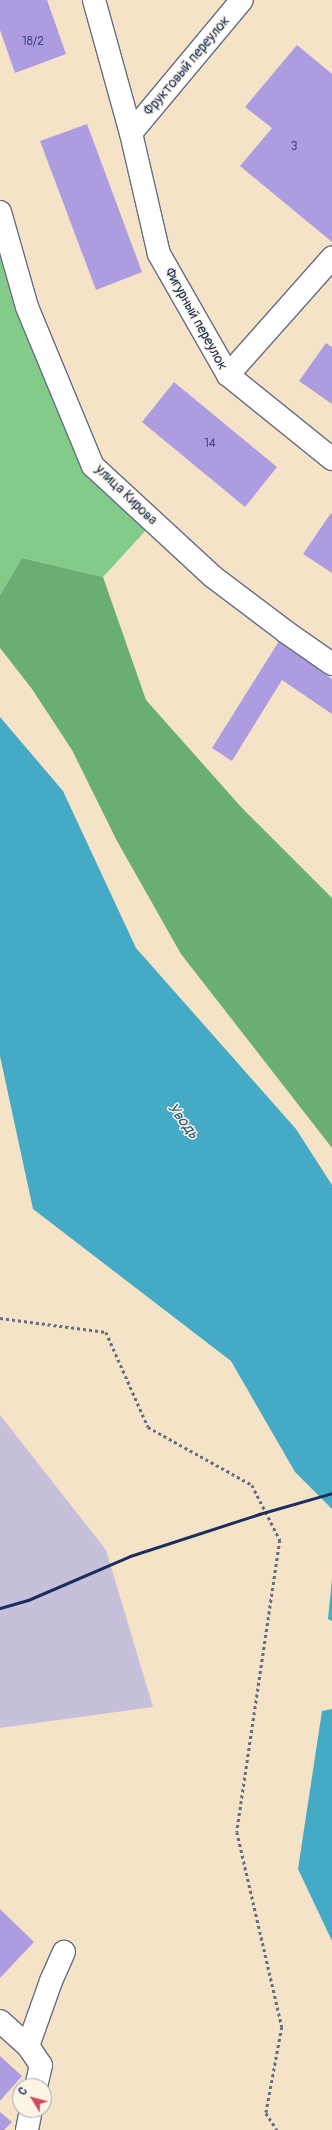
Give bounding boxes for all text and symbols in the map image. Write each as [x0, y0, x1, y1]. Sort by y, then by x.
street label: Фруктовый переулок [140, 13, 234, 119]
house number: 18/2 [22, 35, 44, 49]
house number: 3 [291, 140, 297, 154]
street label: Фигурный переулок [161, 265, 231, 373]
house number: 14 [204, 437, 216, 451]
street label: улица Кирова [91, 461, 161, 529]
water label: Уводь [164, 1099, 202, 1143]
north arrow [12, 2078, 52, 2118]
text: С [16, 2084, 30, 2098]

